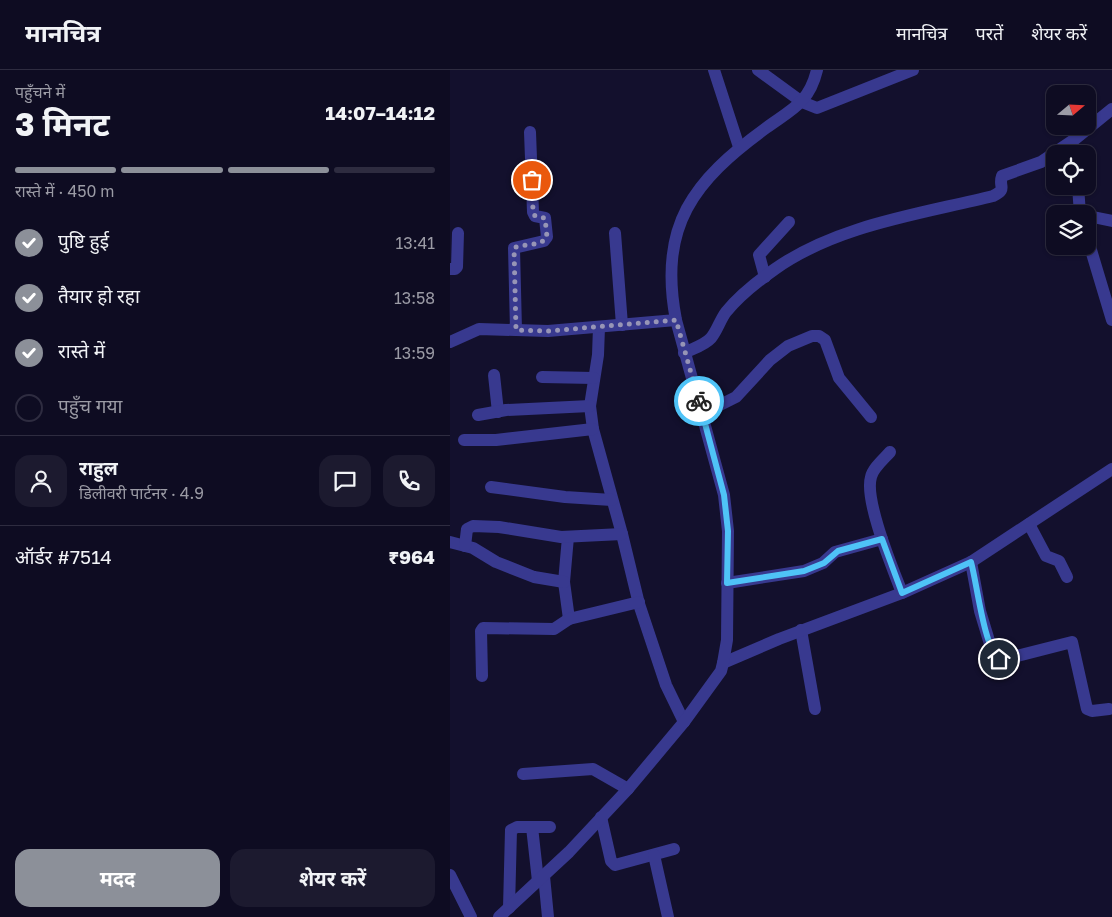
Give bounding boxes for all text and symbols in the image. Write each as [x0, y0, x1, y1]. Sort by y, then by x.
text: मानचित्र [25, 18, 101, 47]
text: मानचित्र [896, 22, 947, 44]
text: परतें [975, 22, 1003, 44]
text: शेयर करें [1031, 22, 1087, 44]
text: पहुँचने में [15, 82, 65, 102]
north arrow [1046, 85, 1096, 135]
map controls [1046, 85, 1096, 255]
text: 14:07–14:12 [325, 101, 435, 124]
text: 3 मिनट [15, 105, 110, 143]
button: locate [1046, 145, 1096, 195]
pin [511, 159, 553, 201]
icon: bag [518, 166, 546, 194]
text: रास्ते में · 450 m [15, 181, 115, 201]
button: layers [1046, 205, 1096, 255]
icon: check [15, 229, 43, 257]
text: पुष्टि हुई [58, 229, 109, 252]
text: 13:41 [396, 233, 435, 253]
icon: check [15, 284, 43, 312]
text: तैयार हो रहा [58, 284, 140, 307]
text: 13:58 [394, 288, 435, 308]
icon: check [15, 339, 43, 367]
text: रास्ते में [58, 339, 105, 362]
text: 13:59 [394, 343, 435, 363]
courier [674, 376, 724, 426]
icon: bike [685, 387, 713, 415]
text: पहुँच गया [58, 394, 122, 417]
button: person [15, 455, 67, 507]
button: chat [319, 455, 371, 507]
button: phone [383, 455, 435, 507]
text: राहुल [79, 456, 118, 479]
text: डिलीवरी पार्टनर · 4.9 [79, 483, 204, 503]
text: ऑर्डर #7514 [15, 545, 112, 568]
text: ₹964 [388, 545, 435, 568]
pin [978, 638, 1020, 680]
icon: home [985, 645, 1013, 673]
button: मदद [15, 849, 220, 907]
button: शेयर करें [230, 849, 435, 907]

